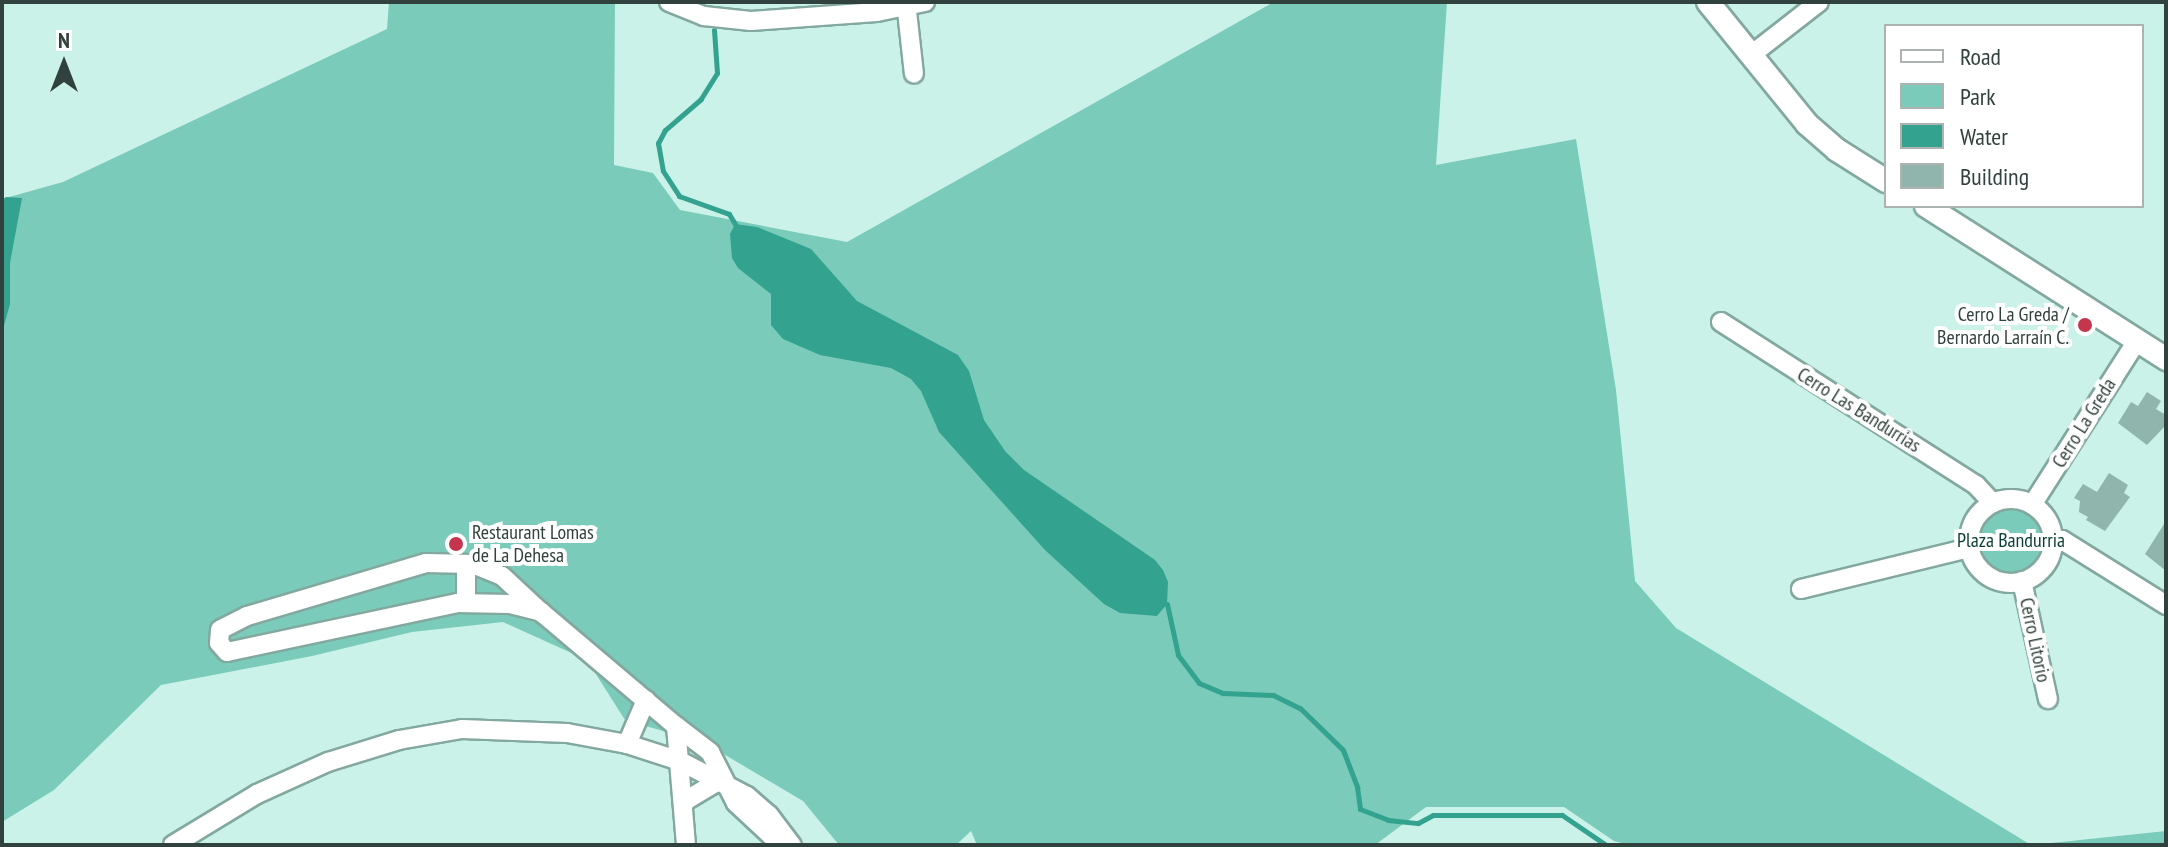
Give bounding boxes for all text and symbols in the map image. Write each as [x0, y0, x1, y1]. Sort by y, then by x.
north arrow [24, 24, 104, 104]
legend [1884, 24, 2144, 208]
text: N [58, 26, 70, 54]
text: Road [1960, 41, 2001, 72]
text: Park [1960, 81, 1996, 112]
text: Water [1960, 121, 2008, 152]
text: Building [1960, 161, 2029, 192]
place label: Cerro La Greda / Bernardo Larraín C. [1937, 302, 2069, 349]
marker: Cerro La Greda / Bernardo Larraín C. [2076, 316, 2094, 334]
street label: Cerro Las Bandurrias [1793, 362, 1925, 458]
street label: Cerro La Greda [2047, 374, 2121, 472]
place label: Restaurant Lomas de La Dehesa [472, 520, 594, 567]
park label: Plaza Bandurria [1957, 528, 2065, 552]
marker: Restaurant Lomas de La Dehesa [447, 535, 465, 553]
street label: Cerro Litorio [2014, 596, 2056, 684]

